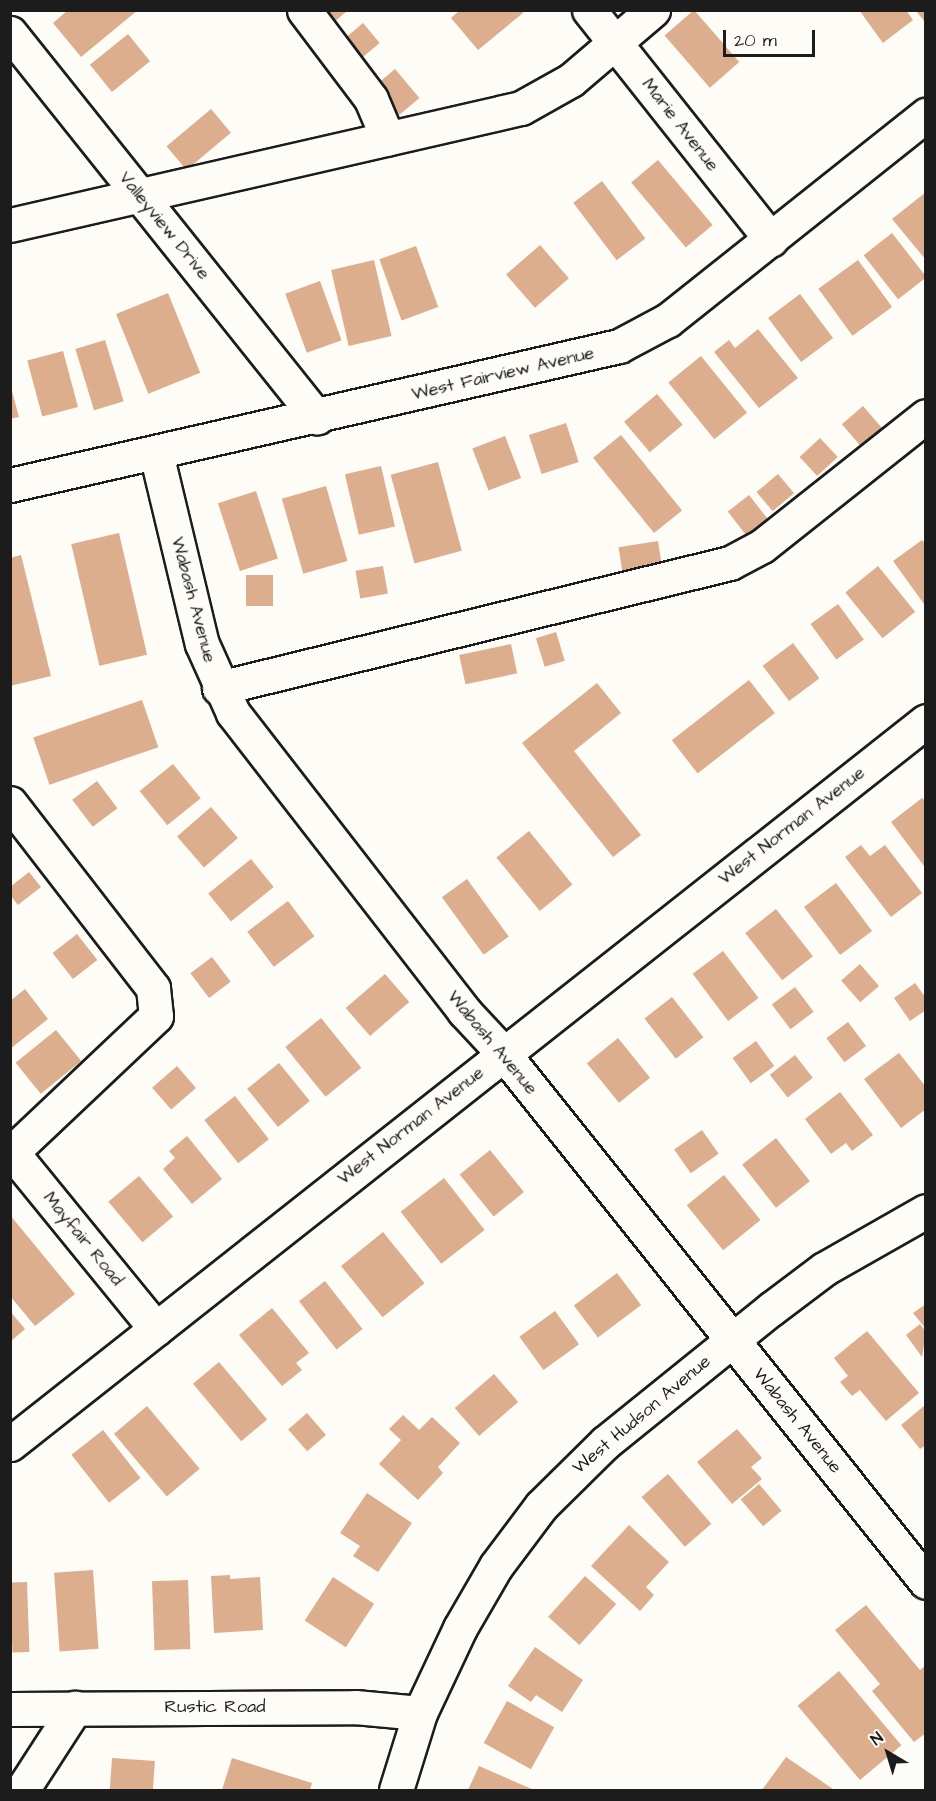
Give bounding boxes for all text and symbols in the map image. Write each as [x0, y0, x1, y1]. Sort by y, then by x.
scale bar [726, 18, 818, 56]
text: 20 m [734, 28, 777, 53]
street label: Marie Avenue [637, 74, 723, 176]
street label: Valleyview Drive [114, 168, 214, 284]
street label: West Fairview Avenue [410, 342, 596, 406]
street label: Wabash Avenue [166, 535, 220, 665]
street label: West Norman Avenue [715, 762, 869, 890]
street label: Wabash Avenue [442, 987, 542, 1099]
street label: West Norman Avenue [334, 1062, 488, 1190]
street label: Mayfair Road [38, 1188, 128, 1290]
street label: West Hudson Avenue [569, 1351, 715, 1479]
street label: Wabash Avenue [748, 1364, 846, 1478]
street label: Rustic Road [165, 1696, 265, 1718]
north arrow [858, 1723, 918, 1783]
text: N [866, 1727, 888, 1751]

